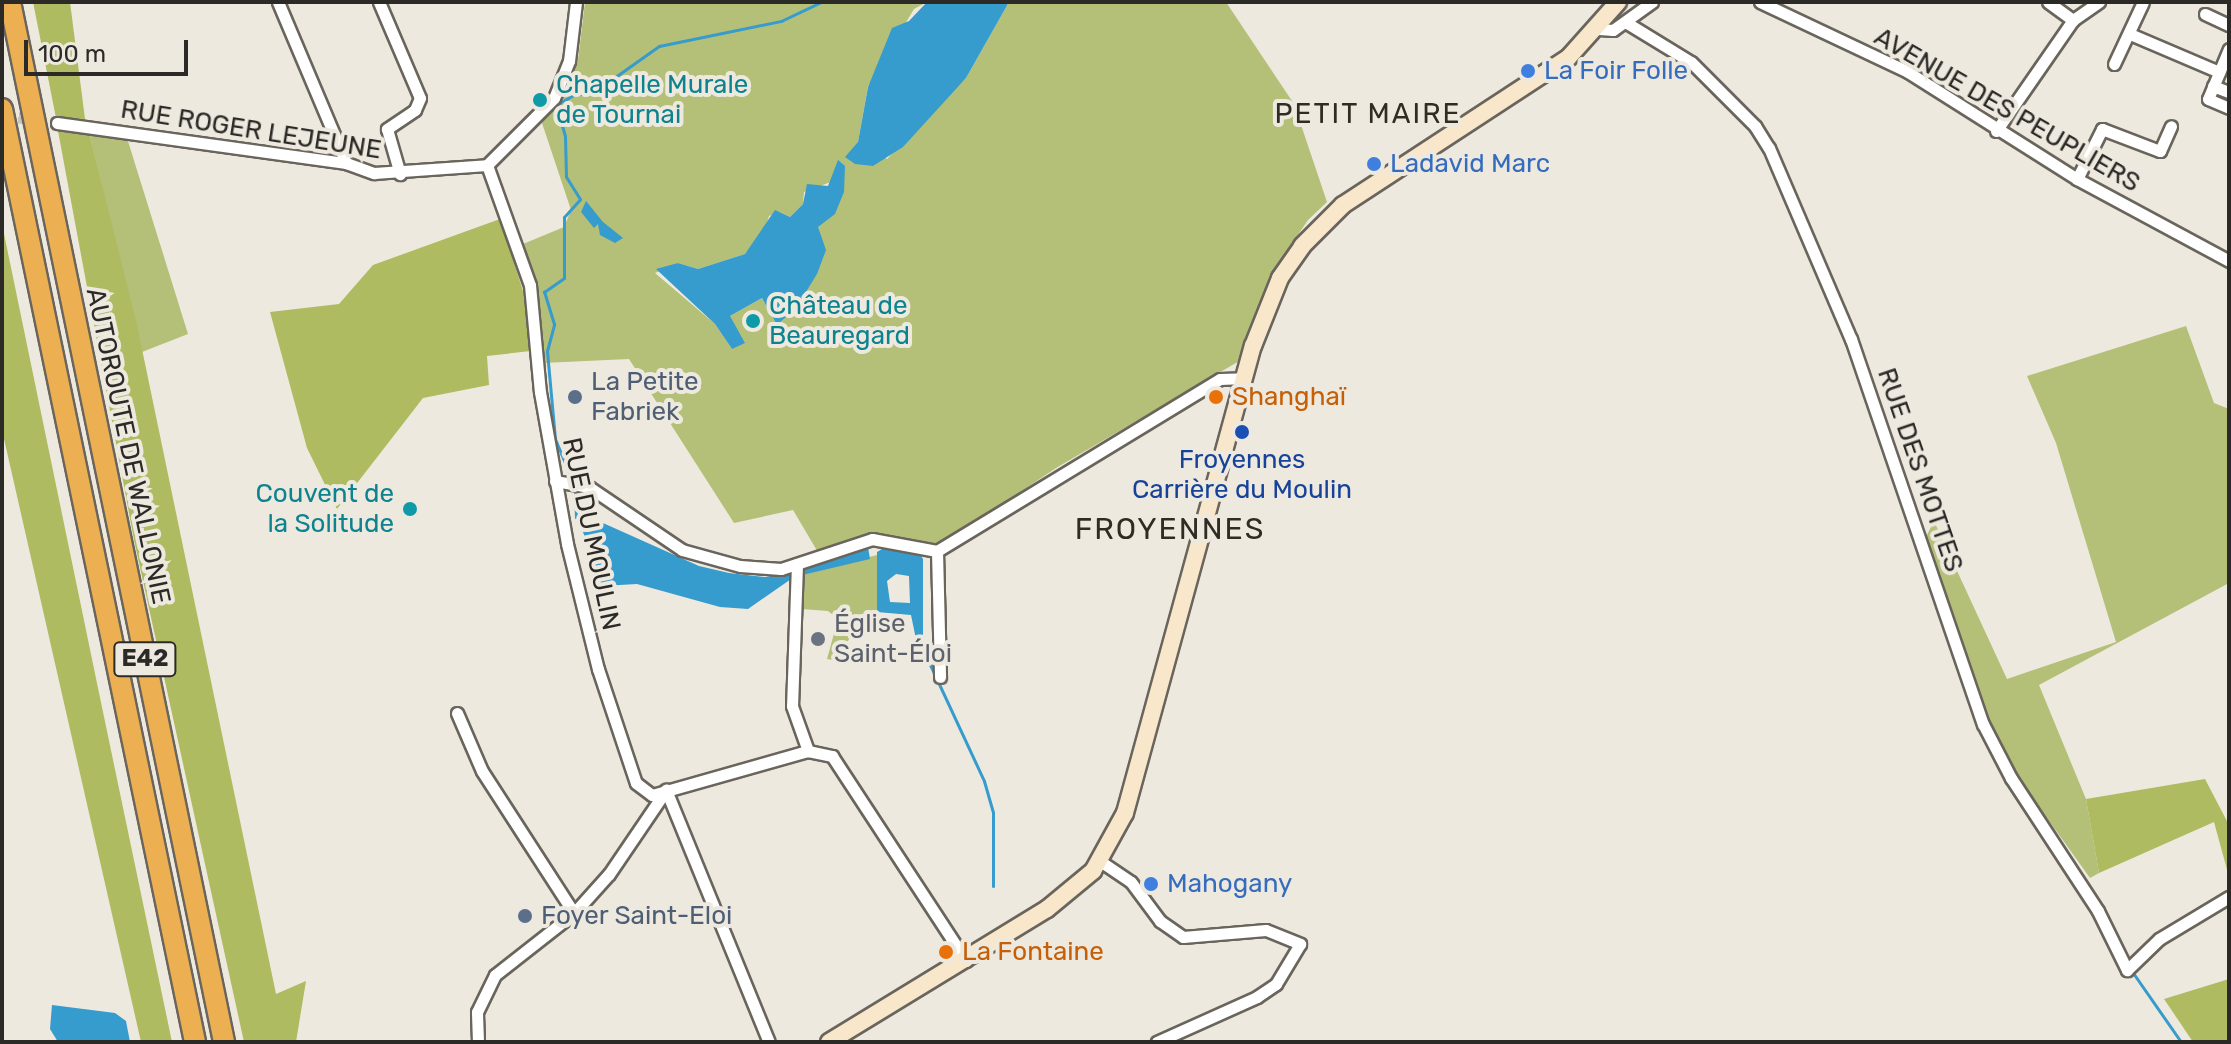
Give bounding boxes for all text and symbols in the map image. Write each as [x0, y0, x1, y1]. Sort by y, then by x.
street label: AVENUE DES PEUPLIERS [1869, 21, 2145, 199]
scale bar [28, 24, 192, 74]
text: 100 m [38, 40, 106, 68]
place label: La Foir Folle [1544, 55, 1689, 87]
marker: La Foir Folle [1519, 62, 1537, 80]
place label: Chapelle Murale de Tournai [556, 69, 748, 130]
marker: Chapelle Murale de Tournai [531, 91, 549, 109]
street label: RUE ROGER LEJEUNE [118, 94, 384, 166]
district label: PETIT MAIRE [1274, 97, 1462, 131]
place label: Ladavid Marc [1390, 148, 1550, 180]
marker: Ladavid Marc [1365, 155, 1383, 173]
street label: AUTOROUTE DE WALLONIE [79, 285, 177, 607]
place label: Château de Beauregard [769, 290, 910, 352]
marker: Château de Beauregard [744, 312, 762, 330]
street label: RUE DES MOTTES [1870, 364, 1970, 576]
place label: La Petite Fabriek [591, 366, 699, 428]
place label: Shanghaï [1232, 381, 1346, 413]
marker: La Petite Fabriek [566, 388, 584, 406]
marker: Shanghaï [1207, 388, 1225, 406]
marker: Froyennes Carrière du Moulin [1233, 423, 1251, 441]
street label: RUE DU MOULIN [555, 435, 627, 633]
place label: Froyennes Carrière du Moulin [1132, 444, 1352, 506]
place label: Couvent de la Solitude [255, 478, 394, 540]
marker: Couvent de la Solitude [401, 500, 419, 518]
district label: FROYENNES [1075, 511, 1265, 547]
place label: Église Saint-Éloi [834, 608, 952, 670]
marker: Église Saint-Éloi [809, 630, 827, 648]
road number: E42 [113, 639, 177, 679]
place label: Mahogany [1167, 868, 1292, 900]
marker: Mahogany [1142, 875, 1160, 893]
place label: Foyer Saint-Eloi [541, 900, 733, 932]
marker: Foyer Saint-Eloi [516, 907, 534, 925]
place label: La Fontaine [962, 936, 1104, 968]
marker: La Fontaine [937, 943, 955, 961]

